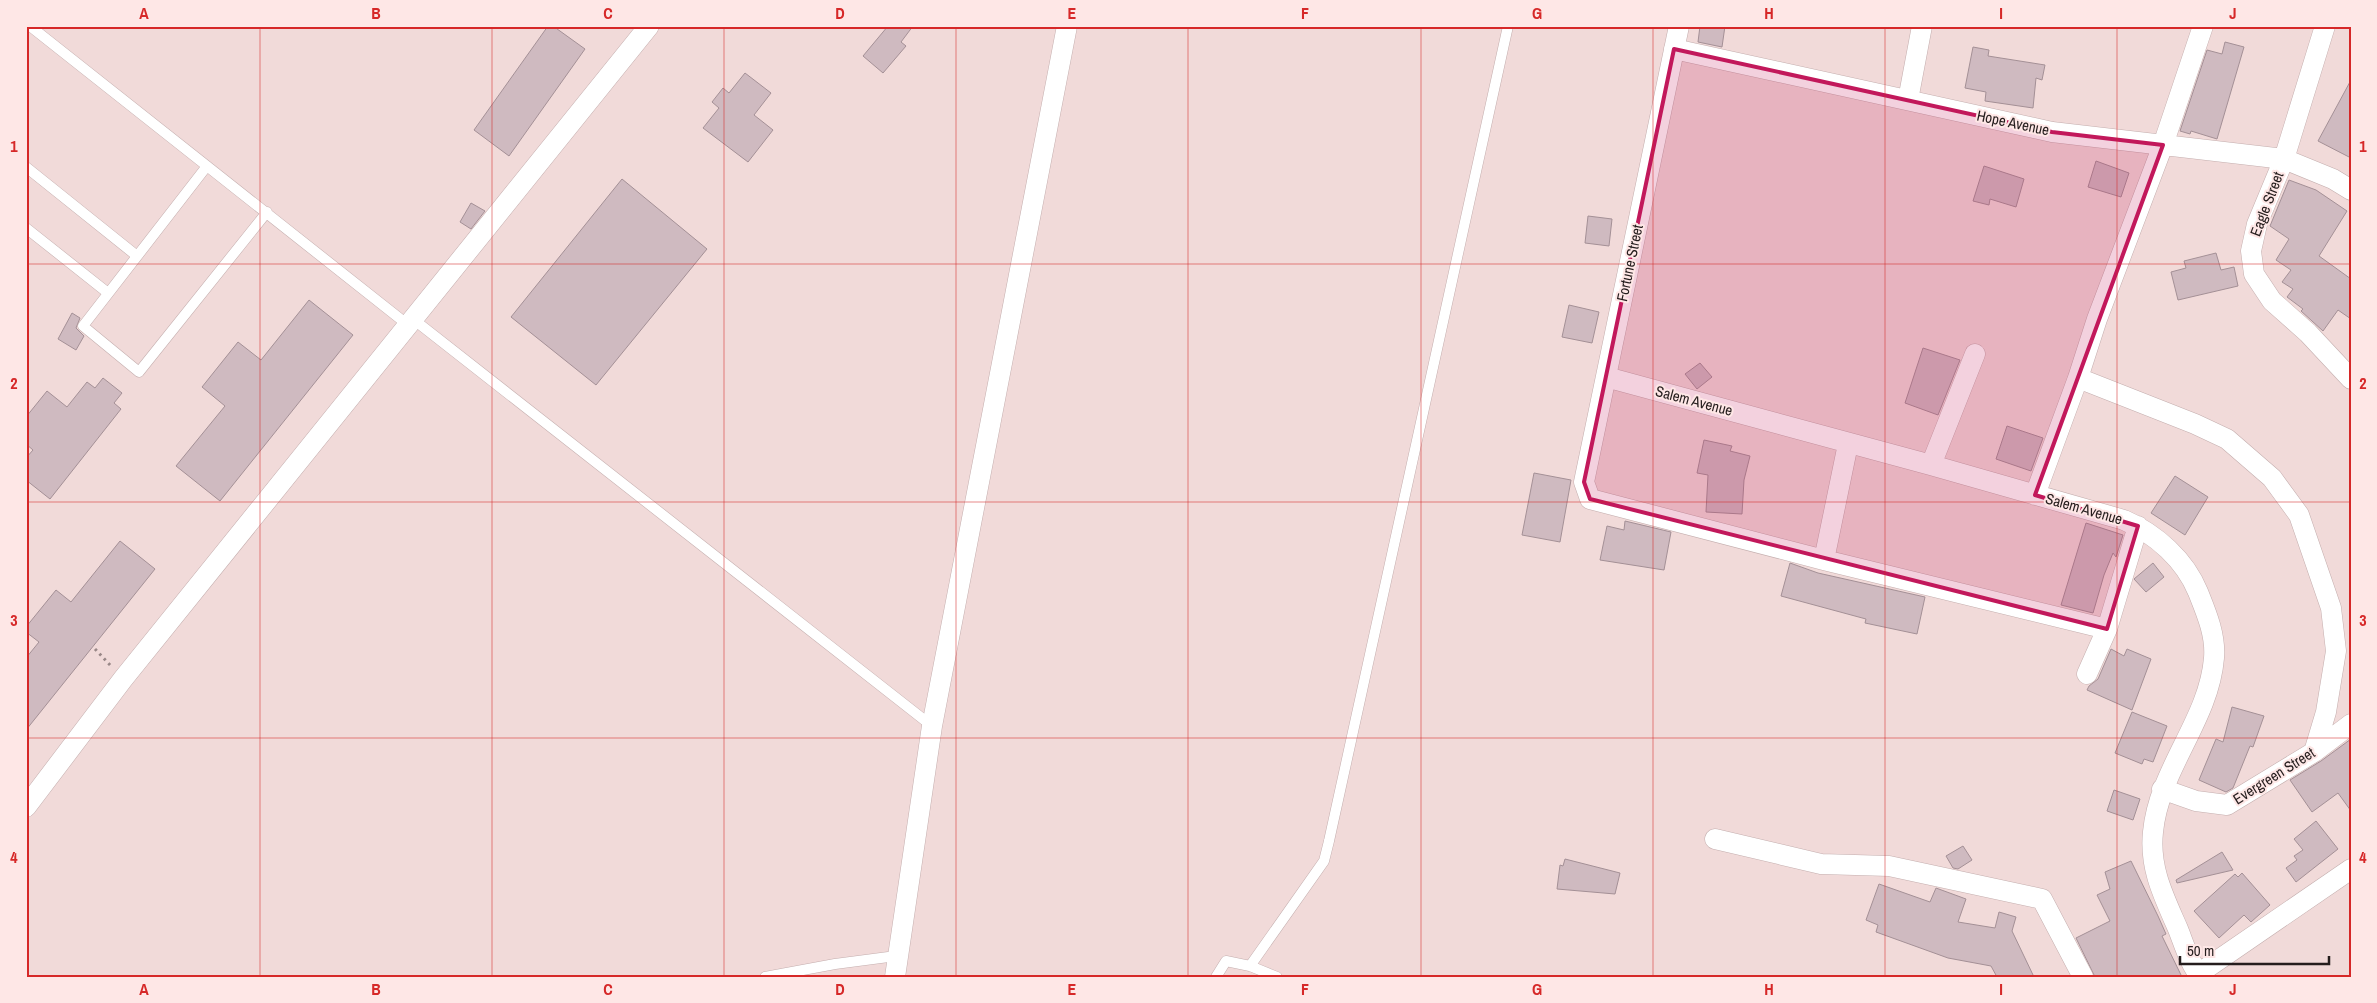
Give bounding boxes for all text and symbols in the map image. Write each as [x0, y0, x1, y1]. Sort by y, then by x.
text: A [139, 2, 149, 24]
text: B [371, 2, 381, 24]
text: C [603, 2, 613, 24]
text: D [835, 2, 845, 24]
text: E [1068, 2, 1077, 24]
text: F [1301, 2, 1309, 24]
text: G [1532, 2, 1542, 24]
text: H [1764, 2, 1774, 24]
text: I [1999, 2, 2003, 24]
text: J [2229, 2, 2237, 24]
street label: Hope Avenue [1975, 105, 2051, 140]
text: 1 [10, 135, 18, 157]
text: 1 [2359, 135, 2367, 157]
street label: Eagle Street [2245, 168, 2289, 239]
street label: Fortune Street [1611, 222, 1648, 303]
text: 2 [10, 372, 18, 394]
text: 2 [2359, 372, 2367, 394]
street label: Salem Avenue [1653, 380, 1735, 421]
street label: Salem Avenue [2043, 488, 2125, 530]
text: 3 [10, 609, 18, 631]
text: 3 [2359, 609, 2367, 631]
street label: Evergreen Street [2229, 742, 2319, 809]
text: 4 [10, 846, 18, 868]
text: 4 [2359, 846, 2367, 868]
scale bar [2180, 933, 2328, 965]
text: 50 m [2187, 940, 2214, 961]
text: A [139, 978, 149, 1000]
text: B [371, 978, 381, 1000]
text: C [603, 978, 613, 1000]
text: D [835, 978, 845, 1000]
text: E [1068, 978, 1077, 1000]
text: F [1301, 978, 1309, 1000]
text: G [1532, 978, 1542, 1000]
text: H [1764, 978, 1774, 1000]
text: I [1999, 978, 2003, 1000]
text: J [2229, 978, 2237, 1000]

